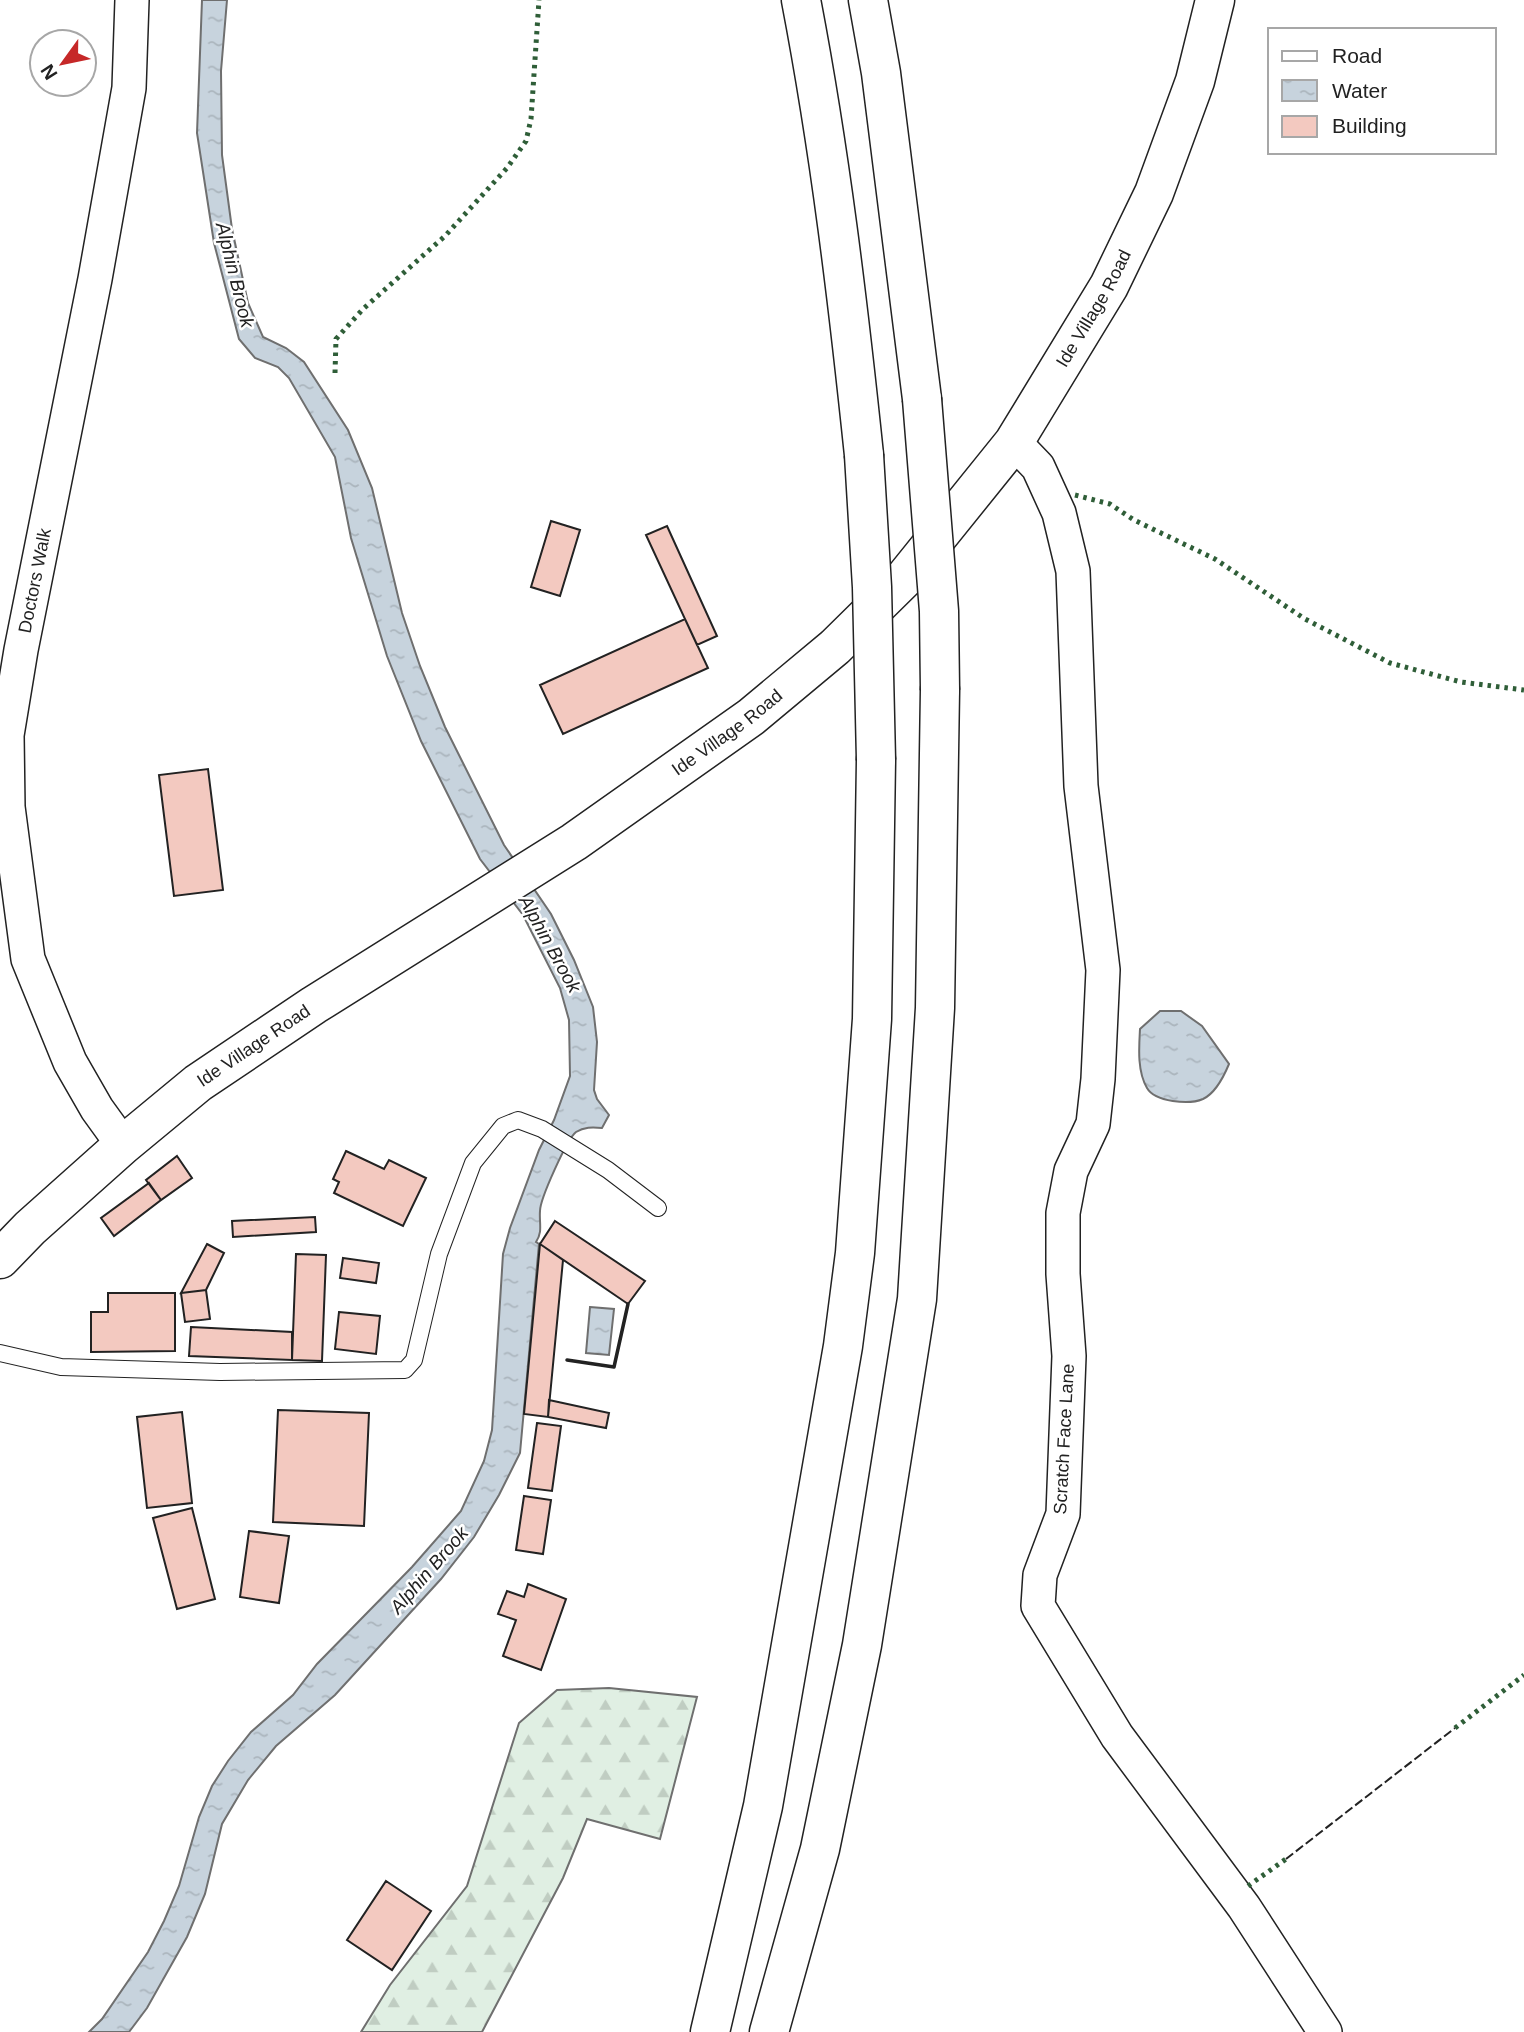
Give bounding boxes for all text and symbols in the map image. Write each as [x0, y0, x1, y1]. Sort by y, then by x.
north arrow [28, 28, 98, 98]
legend [1268, 28, 1496, 154]
text: Road [1332, 44, 1382, 67]
text: N [37, 61, 62, 83]
text: Water [1332, 79, 1387, 102]
text: Building [1332, 114, 1407, 137]
water label: Alphin Brook [212, 219, 259, 331]
street label: Ide Village Road [1052, 247, 1135, 371]
street label: Doctors Walk [15, 526, 55, 635]
street label: Ide Village Road [668, 685, 786, 780]
water label: Alphin Brook [514, 891, 586, 998]
street label: Ide Village Road [193, 1001, 314, 1091]
street label: Scratch Face Lane [1050, 1363, 1078, 1515]
water label: Alphin Brook [385, 1521, 473, 1618]

